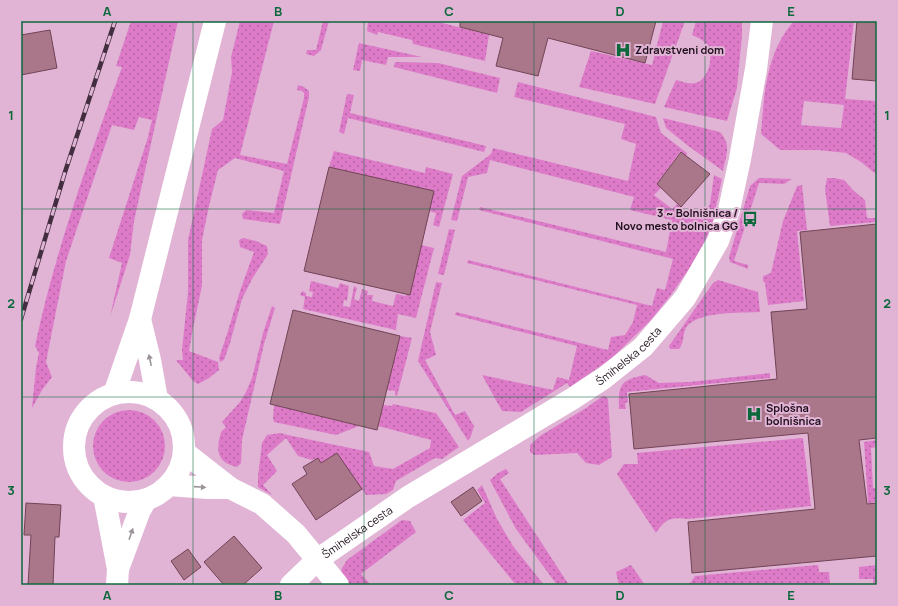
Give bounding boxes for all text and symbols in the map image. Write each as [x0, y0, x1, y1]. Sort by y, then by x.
text: A [103, 2, 112, 20]
text: B [274, 2, 282, 20]
text: C [444, 2, 454, 20]
text: D [615, 2, 625, 20]
text: E [787, 2, 795, 20]
hospital icon: Zdravstveni dom [614, 41, 632, 59]
place label: Zdravstveni dom [635, 42, 724, 57]
text: 1 [8, 106, 14, 124]
text: 1 [884, 106, 890, 124]
place label: 3 ~ Bolnišnica / Novo mesto bolnica GG [615, 205, 738, 233]
bus stop icon: 3 ~ Bolnišnica / Novo mesto bolnica GG [741, 210, 759, 228]
text: 2 [7, 294, 15, 312]
text: 2 [883, 294, 891, 312]
street label: Šmihelska cesta [593, 323, 664, 388]
one-way arrow [147, 354, 153, 366]
place label: Splošna bolnišnica [766, 400, 821, 428]
hospital icon: Splošna bolnišnica [745, 405, 763, 423]
text: 3 [7, 481, 15, 499]
text: 3 [883, 481, 891, 499]
one-way arrow [194, 484, 206, 491]
street label: Šmihelska cesta [319, 502, 395, 561]
one-way arrow [129, 528, 135, 540]
text: A [103, 586, 112, 604]
text: B [274, 586, 282, 604]
text: C [444, 586, 454, 604]
text: D [615, 586, 625, 604]
text: E [787, 586, 795, 604]

